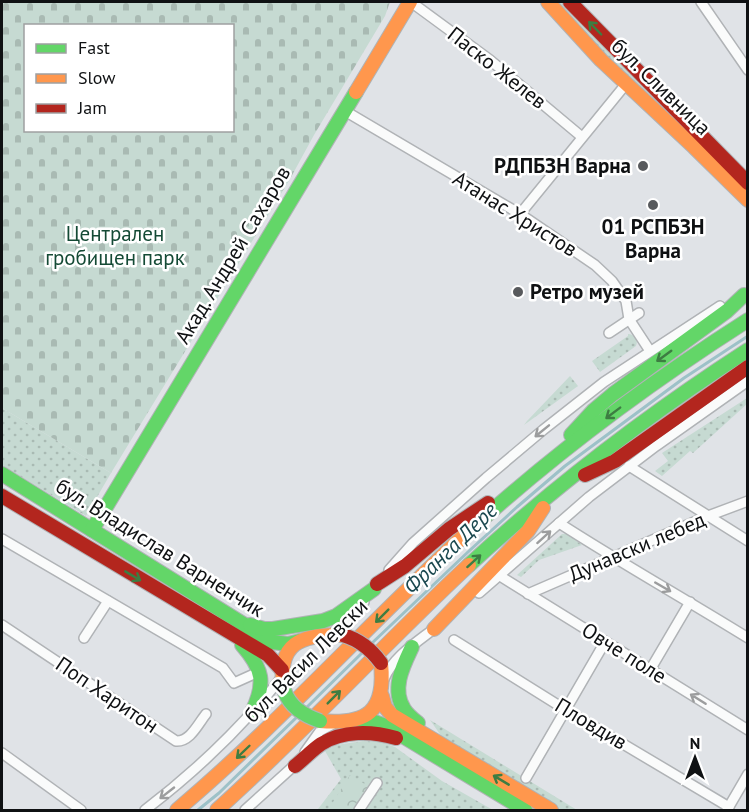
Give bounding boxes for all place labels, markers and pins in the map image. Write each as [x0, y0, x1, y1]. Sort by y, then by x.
place label: РДПБЗН Варна [494, 152, 631, 179]
marker: РДПБЗН Варна [636, 159, 650, 173]
marker: 01 РСПБЗН Варна [646, 198, 660, 212]
place label: 01 РСПБЗН Варна [602, 213, 704, 264]
place label: Ретро музей [530, 278, 644, 305]
marker: Ретро музей [511, 285, 525, 299]

